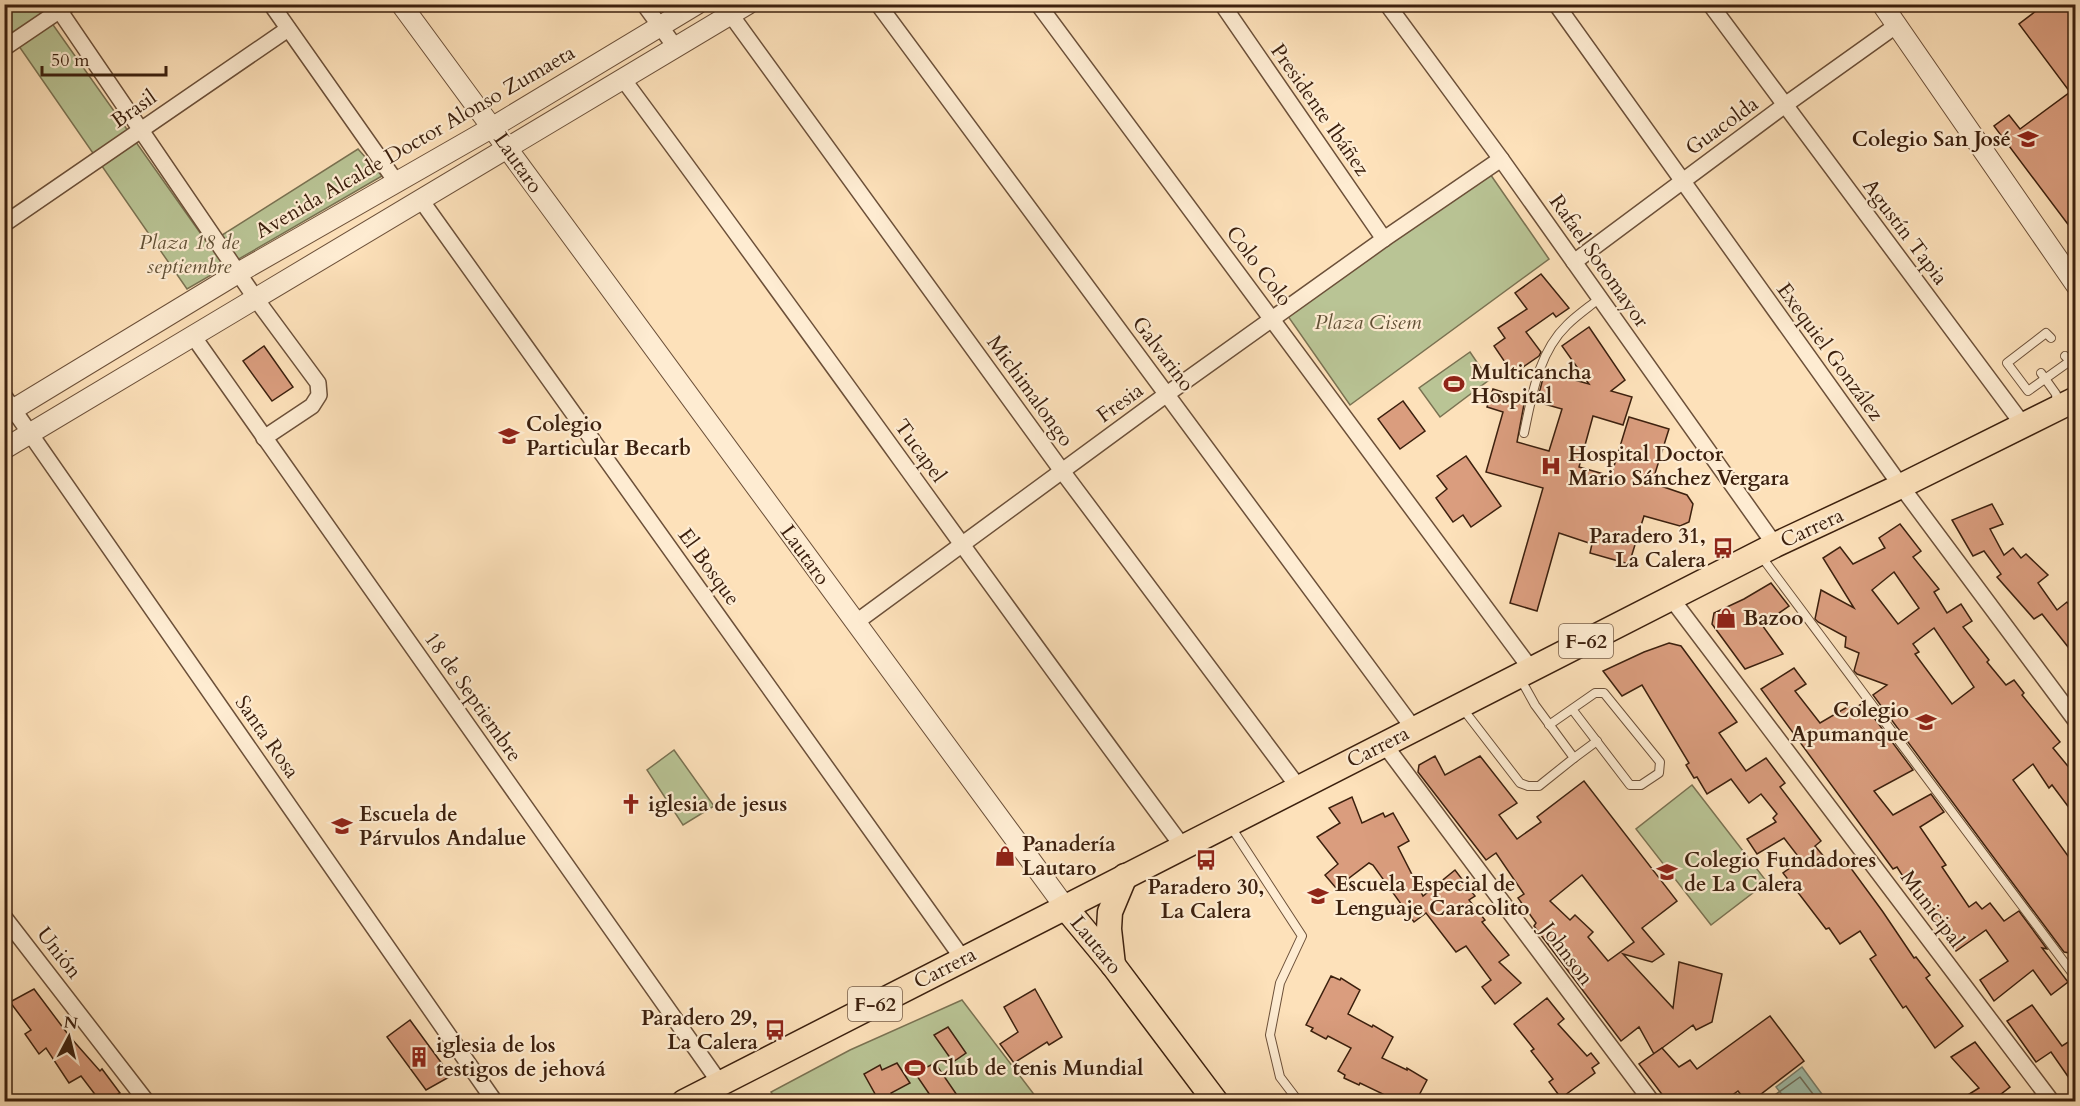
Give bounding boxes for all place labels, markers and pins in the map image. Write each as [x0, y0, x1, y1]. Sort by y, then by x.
place label: Colegio San José [1852, 125, 2011, 154]
school or university icon: Colegio San José [2016, 127, 2040, 151]
place label: Multicancha Hospital [1471, 358, 1592, 411]
sports icon: Multicancha Hospital [1442, 372, 1466, 396]
place label: Colegio Particular Becarb [526, 410, 691, 463]
school or university icon: Colegio Particular Becarb [497, 424, 521, 448]
place label: Hospital Doctor Mario Sánchez Vergara [1568, 440, 1790, 493]
hospital icon: Hospital Doctor Mario Sánchez Vergara [1539, 454, 1563, 478]
place label: Paradero 31, La Calera [1589, 522, 1707, 575]
bus stop icon: Paradero 31, La Calera [1711, 536, 1735, 560]
place label: Bazoo [1743, 604, 1803, 633]
shop icon: Bazoo [1714, 606, 1738, 630]
place label: Colegio Apumanque [1791, 696, 1909, 749]
school or university icon: Colegio Apumanque [1914, 710, 1938, 734]
place label: iglesia de jesus [648, 790, 787, 819]
church icon: iglesia de jesus [619, 792, 643, 816]
place label: Escuela de Párvulos Andalue [359, 800, 526, 853]
school or university icon: Escuela de Párvulos Andalue [330, 814, 354, 838]
place label: Panadería Lautaro [1022, 830, 1116, 883]
shop icon: Panadería Lautaro [993, 844, 1017, 868]
place label: Colegio Fundadores de La Calera [1684, 846, 1876, 899]
bus stop icon: Paradero 30, La Calera [1194, 848, 1218, 872]
school or university icon: Colegio Fundadores de La Calera [1655, 860, 1679, 884]
place label: Escuela Especial de Lenguaje Caracolito [1335, 870, 1530, 923]
place label: Paradero 30, La Calera [1148, 873, 1264, 926]
school or university icon: Escuela Especial de Lenguaje Caracolito [1306, 884, 1330, 908]
place label: Paradero 29, La Calera [641, 1004, 759, 1057]
bus stop icon: Paradero 29, La Calera [763, 1018, 787, 1042]
place label: iglesia de los testigos de jehová [436, 1031, 606, 1084]
building icon: iglesia de los testigos de jehová [407, 1045, 431, 1069]
place label: Club de tenis Mundial [932, 1054, 1143, 1083]
sports icon: Club de tenis Mundial [903, 1056, 927, 1080]

